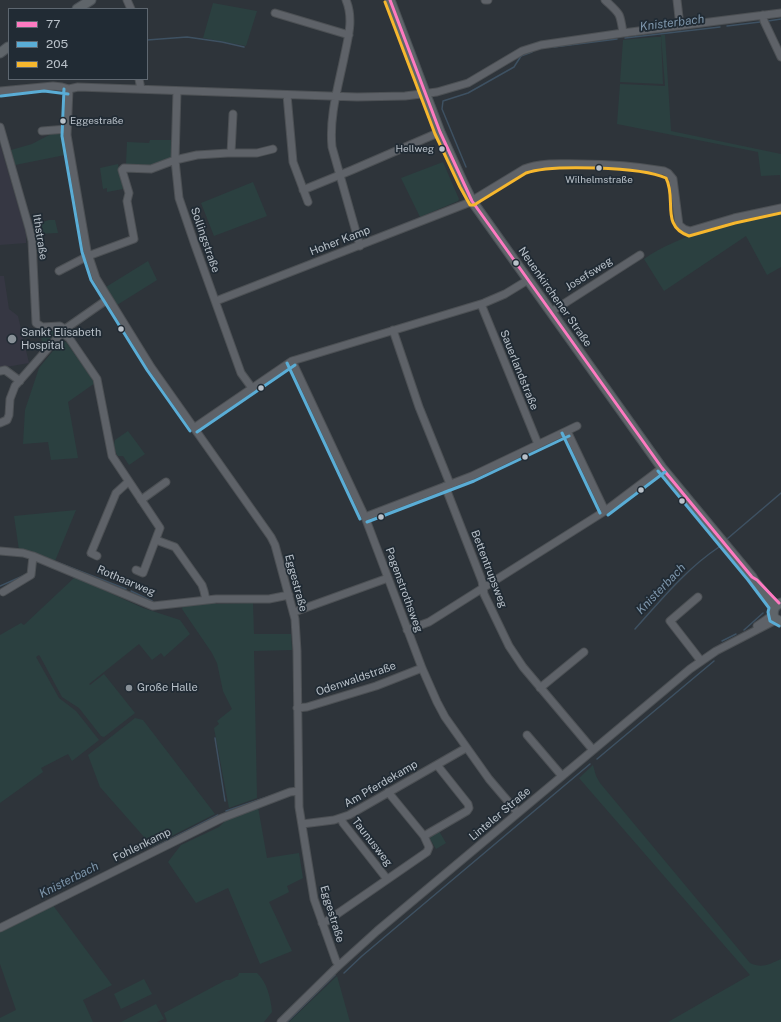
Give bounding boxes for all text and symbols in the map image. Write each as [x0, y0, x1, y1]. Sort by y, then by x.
legend [8, 8, 148, 80]
water label: Knisterbach [639, 12, 705, 34]
text: 77 [46, 17, 61, 31]
text: 205 [46, 37, 68, 51]
text: 204 [46, 57, 68, 71]
place label: Eggestraße [70, 115, 124, 127]
marker: Eggestraße [58, 116, 68, 126]
place label: Hellweg [395, 143, 434, 155]
marker: Hellweg [437, 144, 447, 154]
marker: Wilhelmstraße [594, 163, 604, 173]
place label: Wilhelmstraße [565, 174, 633, 186]
street label: Sollingstraße [188, 205, 222, 275]
street label: Ithstraße [30, 213, 50, 261]
street label: Hoher Kamp [308, 223, 372, 259]
street label: Neuenkirchener Straße [515, 244, 595, 350]
street label: Josefsweg [563, 254, 615, 294]
unlabelled marker [511, 258, 521, 268]
unlabelled marker [116, 324, 126, 334]
place label: Sankt Elisabeth Hospital [21, 326, 101, 352]
street label: Sauerlandstraße [497, 328, 541, 412]
marker: Sankt Elisabeth Hospital [6, 333, 18, 345]
unlabelled marker [256, 383, 266, 393]
unlabelled marker [520, 452, 530, 462]
unlabelled marker [636, 485, 646, 495]
unlabelled marker [677, 496, 687, 506]
unlabelled marker [376, 512, 386, 522]
street label: Bettentrupsweg [468, 528, 510, 610]
street label: Pagenstrothsweg [382, 546, 426, 634]
street label: Eggestraße [282, 553, 310, 613]
water label: Knisterbach [633, 561, 689, 617]
street label: Rothaarweg [95, 563, 157, 599]
street label: Odenwaldstraße [314, 659, 398, 699]
place label: Große Halle [137, 681, 198, 695]
marker: Große Halle [124, 683, 134, 693]
street label: Am Pferdekamp [342, 758, 420, 810]
street label: Linteler Straße [467, 784, 533, 844]
street label: Taunusweg [349, 815, 395, 869]
street label: Fohlenkamp [111, 825, 173, 865]
water label: Knisterbach [37, 859, 101, 901]
street label: Eggestraße [317, 884, 347, 944]

